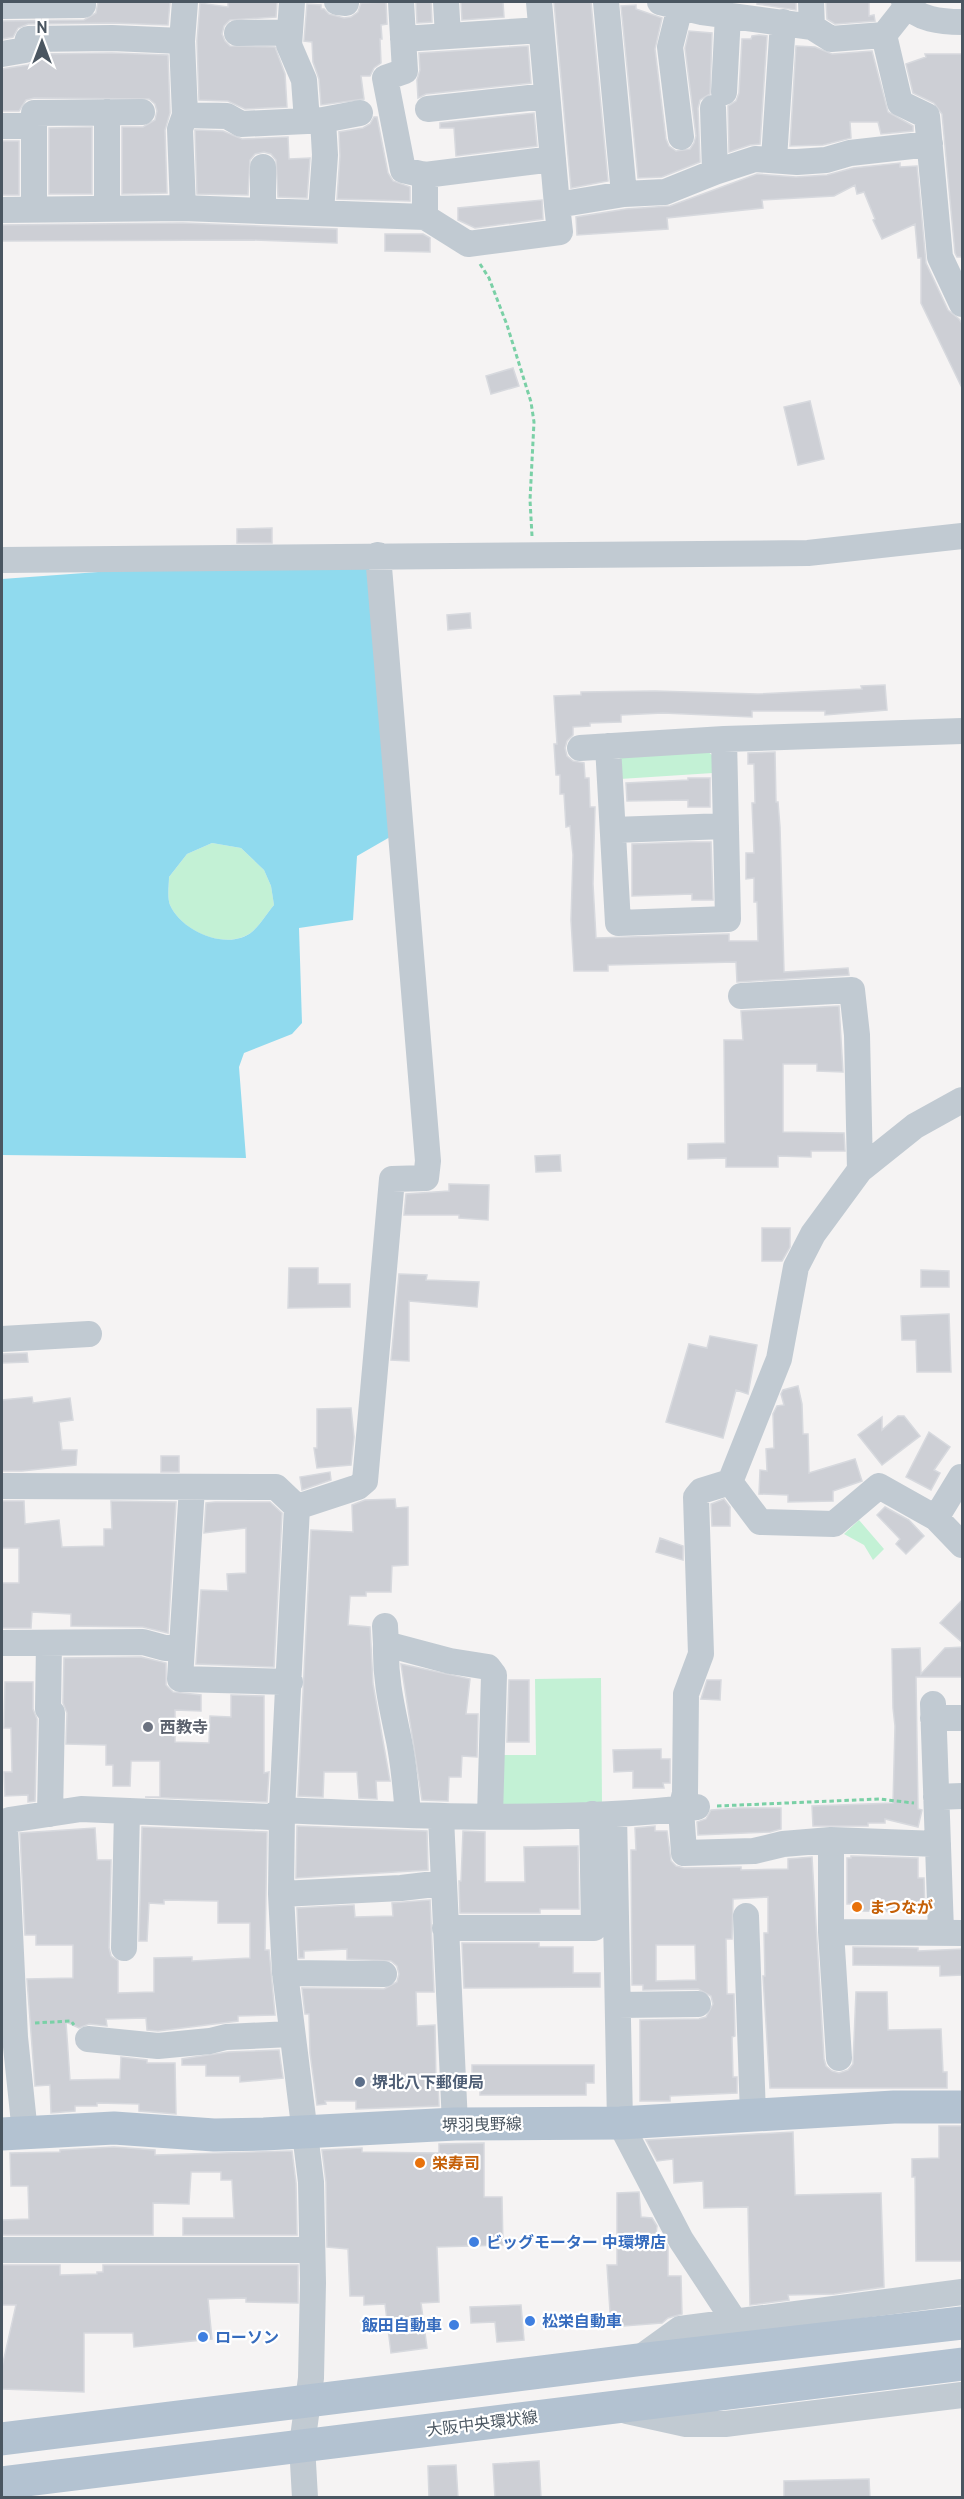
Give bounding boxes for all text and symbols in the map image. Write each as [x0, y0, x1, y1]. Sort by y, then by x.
north arrow [12, 12, 72, 72]
text: N [36, 19, 48, 39]
place label: 西教寺 [160, 1719, 208, 1739]
marker: 西教寺 [141, 1720, 155, 1734]
place label: まつなが [869, 1899, 933, 1919]
marker: まつなが [850, 1900, 864, 1914]
place label: 堺北八下郵便局 [372, 2074, 484, 2094]
marker: 堺北八下郵便局 [353, 2075, 367, 2089]
street label: 堺羽曳野線 [442, 2115, 522, 2137]
place label: 栄寿司 [432, 2155, 480, 2175]
marker: 栄寿司 [413, 2156, 427, 2170]
place label: ビッグモーター 中環堺店 [486, 2233, 666, 2254]
marker: ビッグモーター 中環堺店 [467, 2235, 481, 2249]
place label: 松栄自動車 [542, 2313, 622, 2333]
marker: 松栄自動車 [523, 2314, 537, 2328]
place label: 飯田自動車 [361, 2317, 442, 2337]
marker: 飯田自動車 [447, 2318, 461, 2332]
place label: ローソン [215, 2329, 279, 2349]
marker: ローソン [196, 2330, 210, 2344]
street label: 大阪中央環状線 [425, 2408, 539, 2442]

